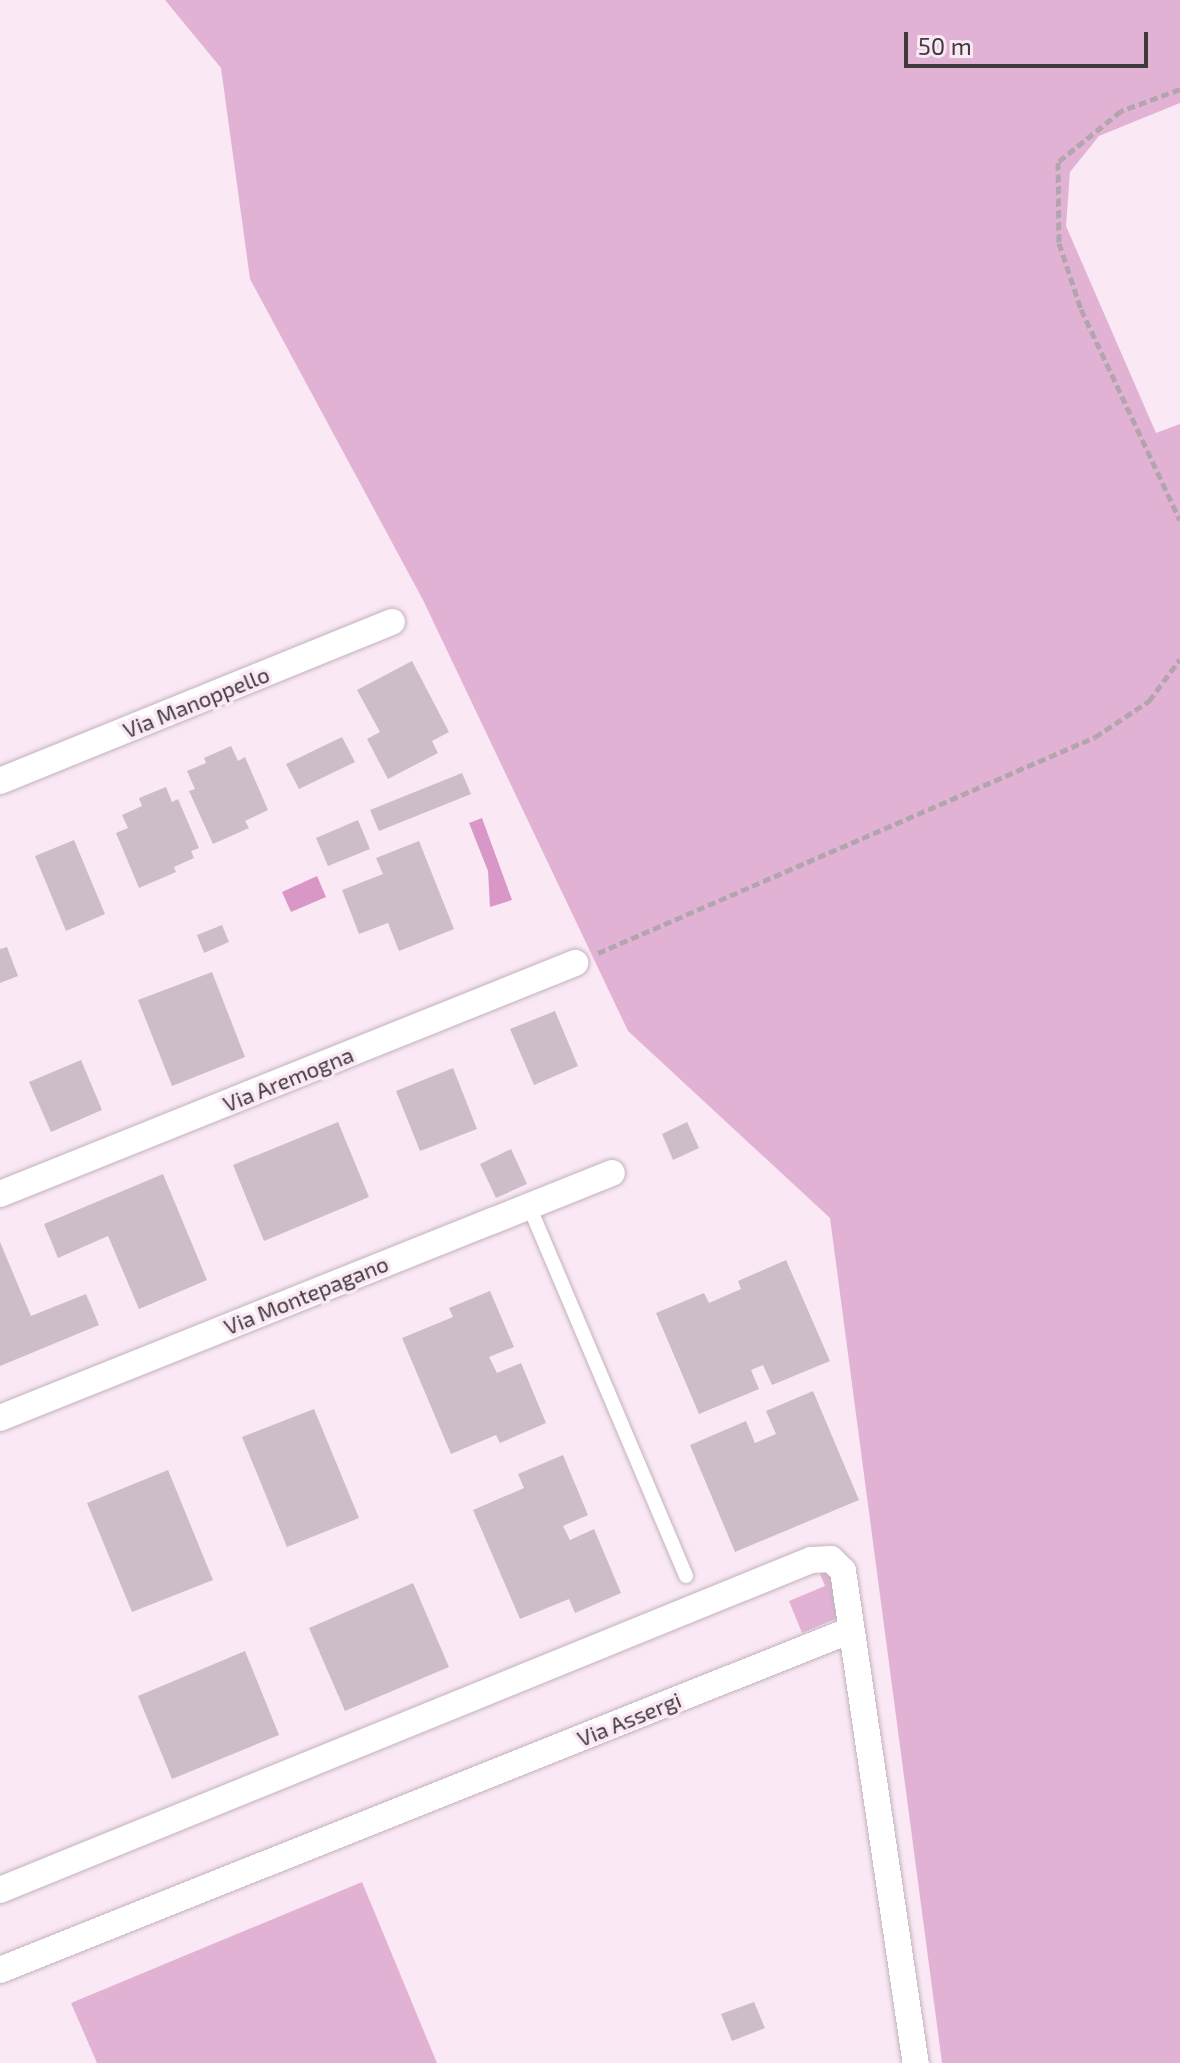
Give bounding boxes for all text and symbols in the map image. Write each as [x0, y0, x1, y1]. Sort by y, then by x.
scale bar [908, 16, 1152, 66]
text: 50 m [918, 31, 972, 60]
street label: Via Manoppello [119, 661, 273, 743]
street label: Via Aremogna [219, 1041, 357, 1117]
street label: Via Montepagano [220, 1250, 392, 1340]
street label: Via Assergi [573, 1686, 685, 1752]

